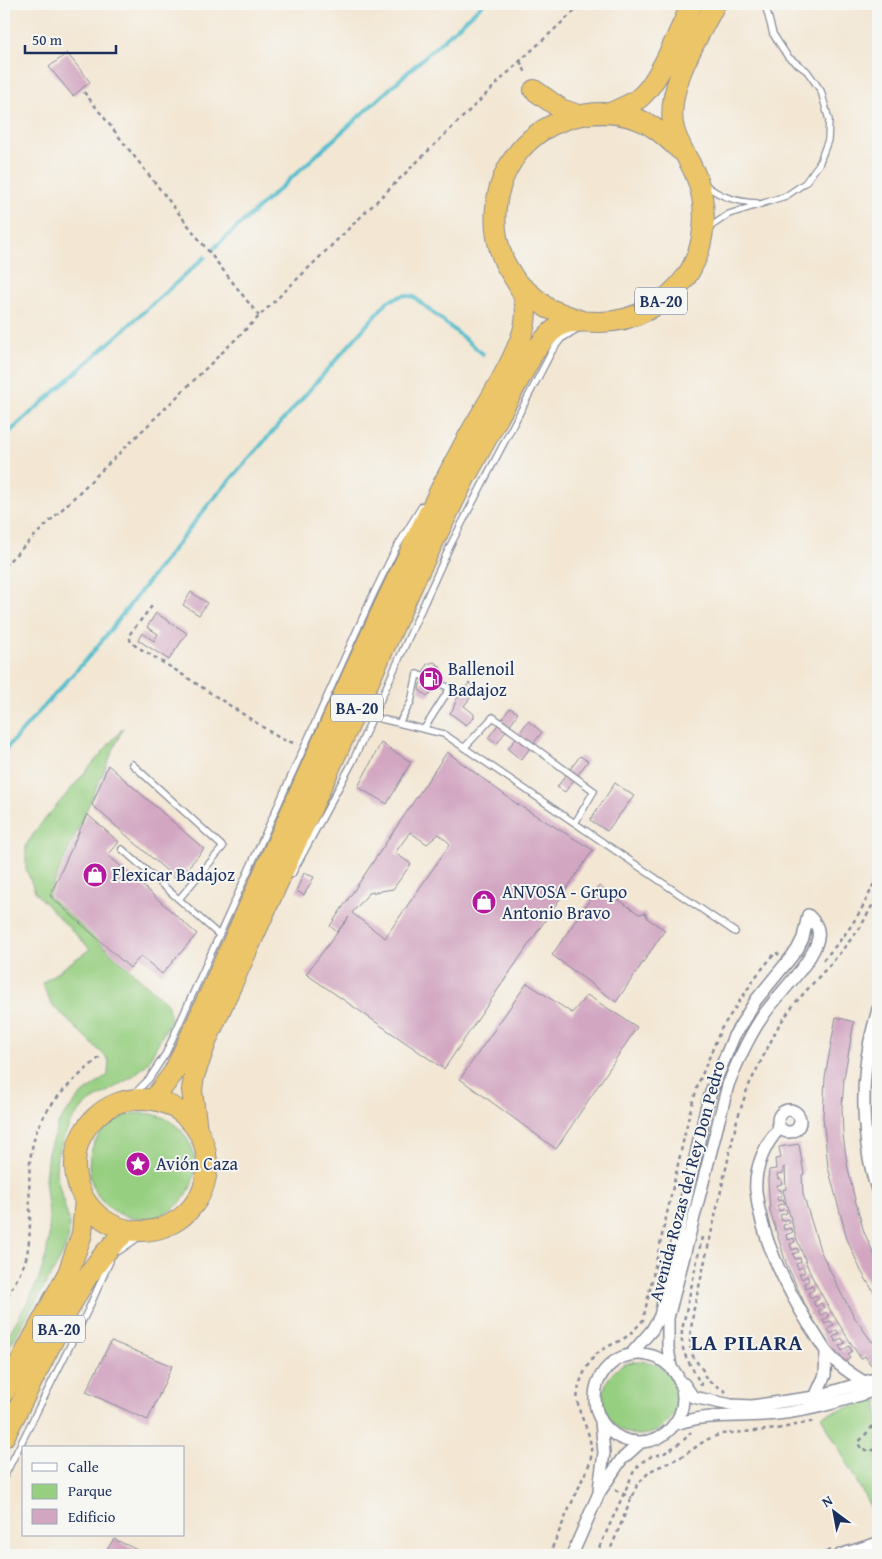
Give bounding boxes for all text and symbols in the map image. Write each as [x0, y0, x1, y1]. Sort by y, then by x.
scale bar [25, 22, 116, 54]
text: 50 m [32, 29, 63, 50]
road number: BA-20 [635, 288, 687, 314]
place label: Ballenoil Badajoz [448, 655, 515, 703]
fuel station icon: Ballenoil Badajoz [418, 666, 444, 692]
road number: BA-20 [331, 694, 383, 721]
place label: Flexicar Badajoz [112, 861, 235, 888]
shop icon: Flexicar Badajoz [82, 862, 108, 888]
place label: ANVOSA - Grupo Antonio Bravo [502, 878, 627, 926]
shop icon: ANVOSA - Grupo Antonio Bravo [471, 889, 497, 915]
street label: Avenida Rozas del Rey Don Pedro [641, 1057, 732, 1304]
place label: Avión Caza [156, 1150, 238, 1177]
place icon: Avión Caza [125, 1151, 151, 1177]
road number: BA-20 [33, 1316, 85, 1342]
district label: LA PILARA [691, 1326, 803, 1358]
legend [22, 1446, 185, 1536]
text: Calle [68, 1456, 99, 1477]
text: Parque [68, 1480, 112, 1501]
north arrow [810, 1486, 860, 1536]
text: N [818, 1490, 837, 1512]
text: Edificio [68, 1506, 116, 1527]

